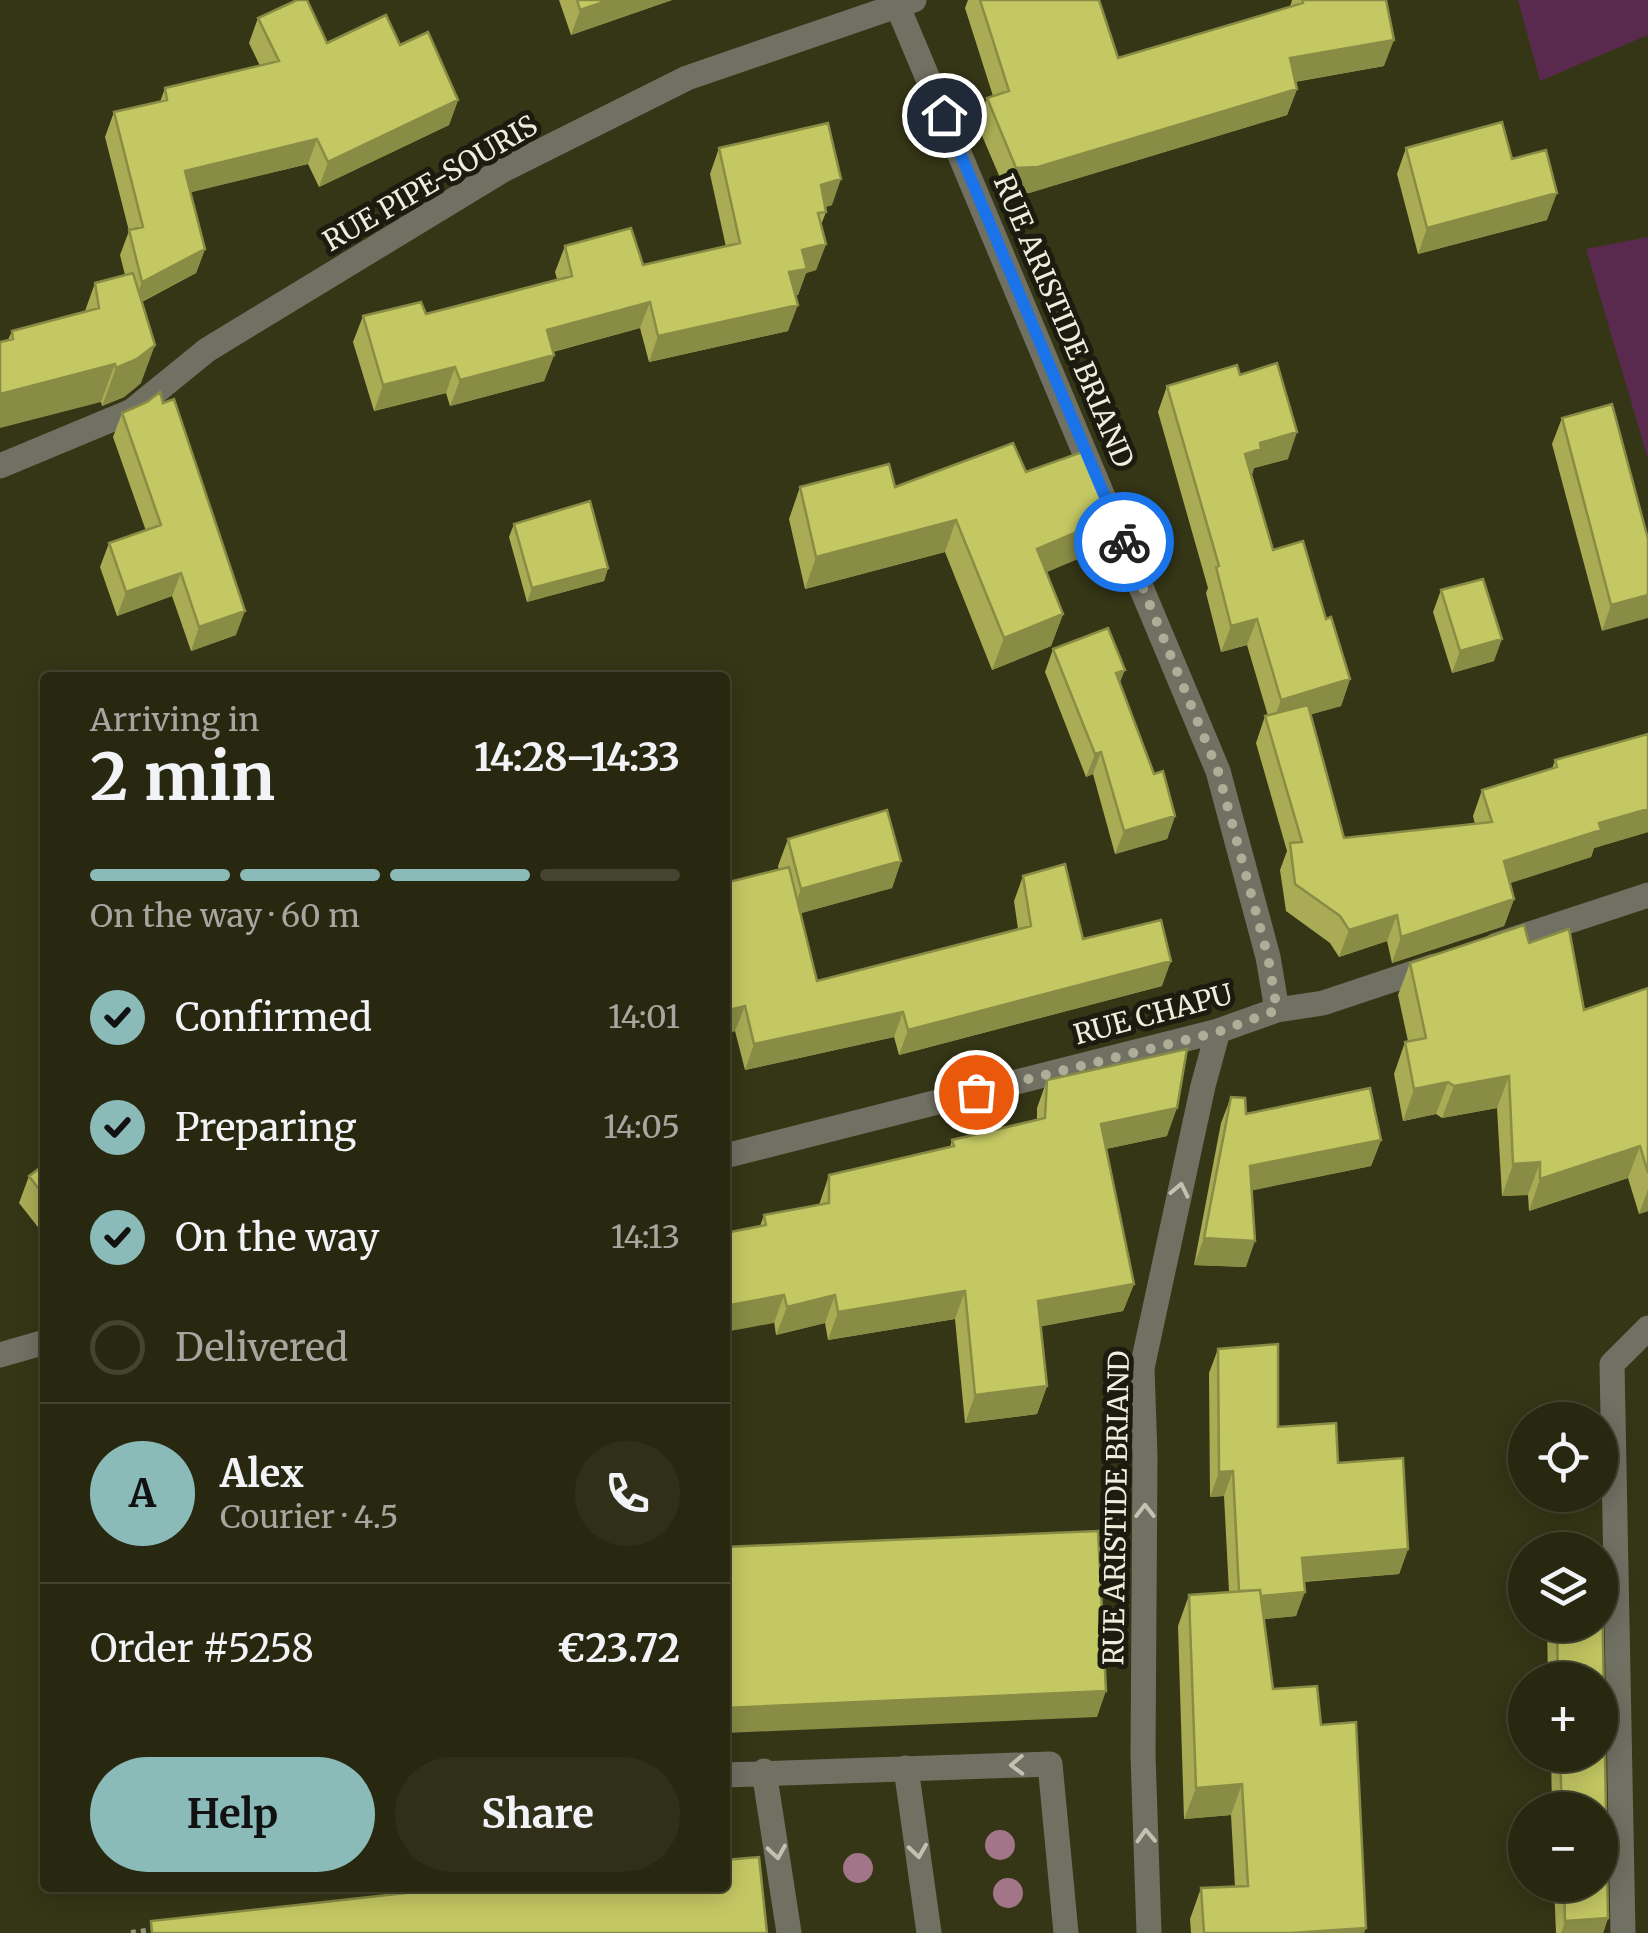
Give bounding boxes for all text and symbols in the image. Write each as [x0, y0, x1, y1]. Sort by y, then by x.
pin [902, 73, 987, 158]
icon: home [917, 88, 972, 143]
street label: RUE PIPE-SOURIS [316, 107, 544, 259]
street label: RUE ARISTIDE BRIAND [986, 169, 1142, 473]
courier [1074, 492, 1174, 592]
icon: bike [1097, 515, 1152, 570]
text: Arriving in [90, 700, 259, 740]
text: 14:28–14:33 [474, 734, 680, 781]
text: 2 min [90, 736, 275, 818]
text: On the way · 60 m [90, 896, 360, 936]
street label: RUE CHAPU [1070, 975, 1237, 1052]
icon: check [90, 990, 145, 1045]
text: Confirmed [175, 994, 372, 1041]
text: 14:01 [608, 997, 680, 1037]
pin [934, 1050, 1019, 1135]
icon: bag [949, 1065, 1004, 1120]
icon: check [90, 1100, 145, 1155]
text: Preparing [175, 1104, 357, 1151]
text: 14:05 [603, 1107, 680, 1147]
one-way arrow [1168, 1182, 1189, 1199]
icon: check [90, 1210, 145, 1265]
text: On the way [175, 1214, 379, 1261]
text: 14:13 [611, 1217, 680, 1257]
text: Delivered [175, 1324, 348, 1371]
street label: RUE ARISTIDE BRIAND [1095, 1350, 1137, 1666]
map controls [1508, 1402, 1618, 1902]
button: locate [1508, 1402, 1618, 1512]
button: phone [575, 1441, 680, 1546]
text: Alex [220, 1450, 304, 1497]
text: A [129, 1470, 156, 1517]
text: Courier · 4.5 [220, 1497, 398, 1537]
one-way arrow [1134, 1502, 1155, 1518]
button: layers [1508, 1532, 1618, 1642]
text: Order #5258 [90, 1625, 314, 1672]
text: €23.72 [557, 1625, 680, 1672]
button: + [1508, 1662, 1618, 1772]
one-way arrow [1009, 1754, 1025, 1775]
button: Help [90, 1757, 375, 1872]
button: Share [395, 1757, 680, 1872]
button: − [1508, 1792, 1618, 1902]
one-way arrow [1136, 1827, 1157, 1843]
one-way arrow [906, 1842, 927, 1859]
one-way arrow [765, 1844, 786, 1860]

